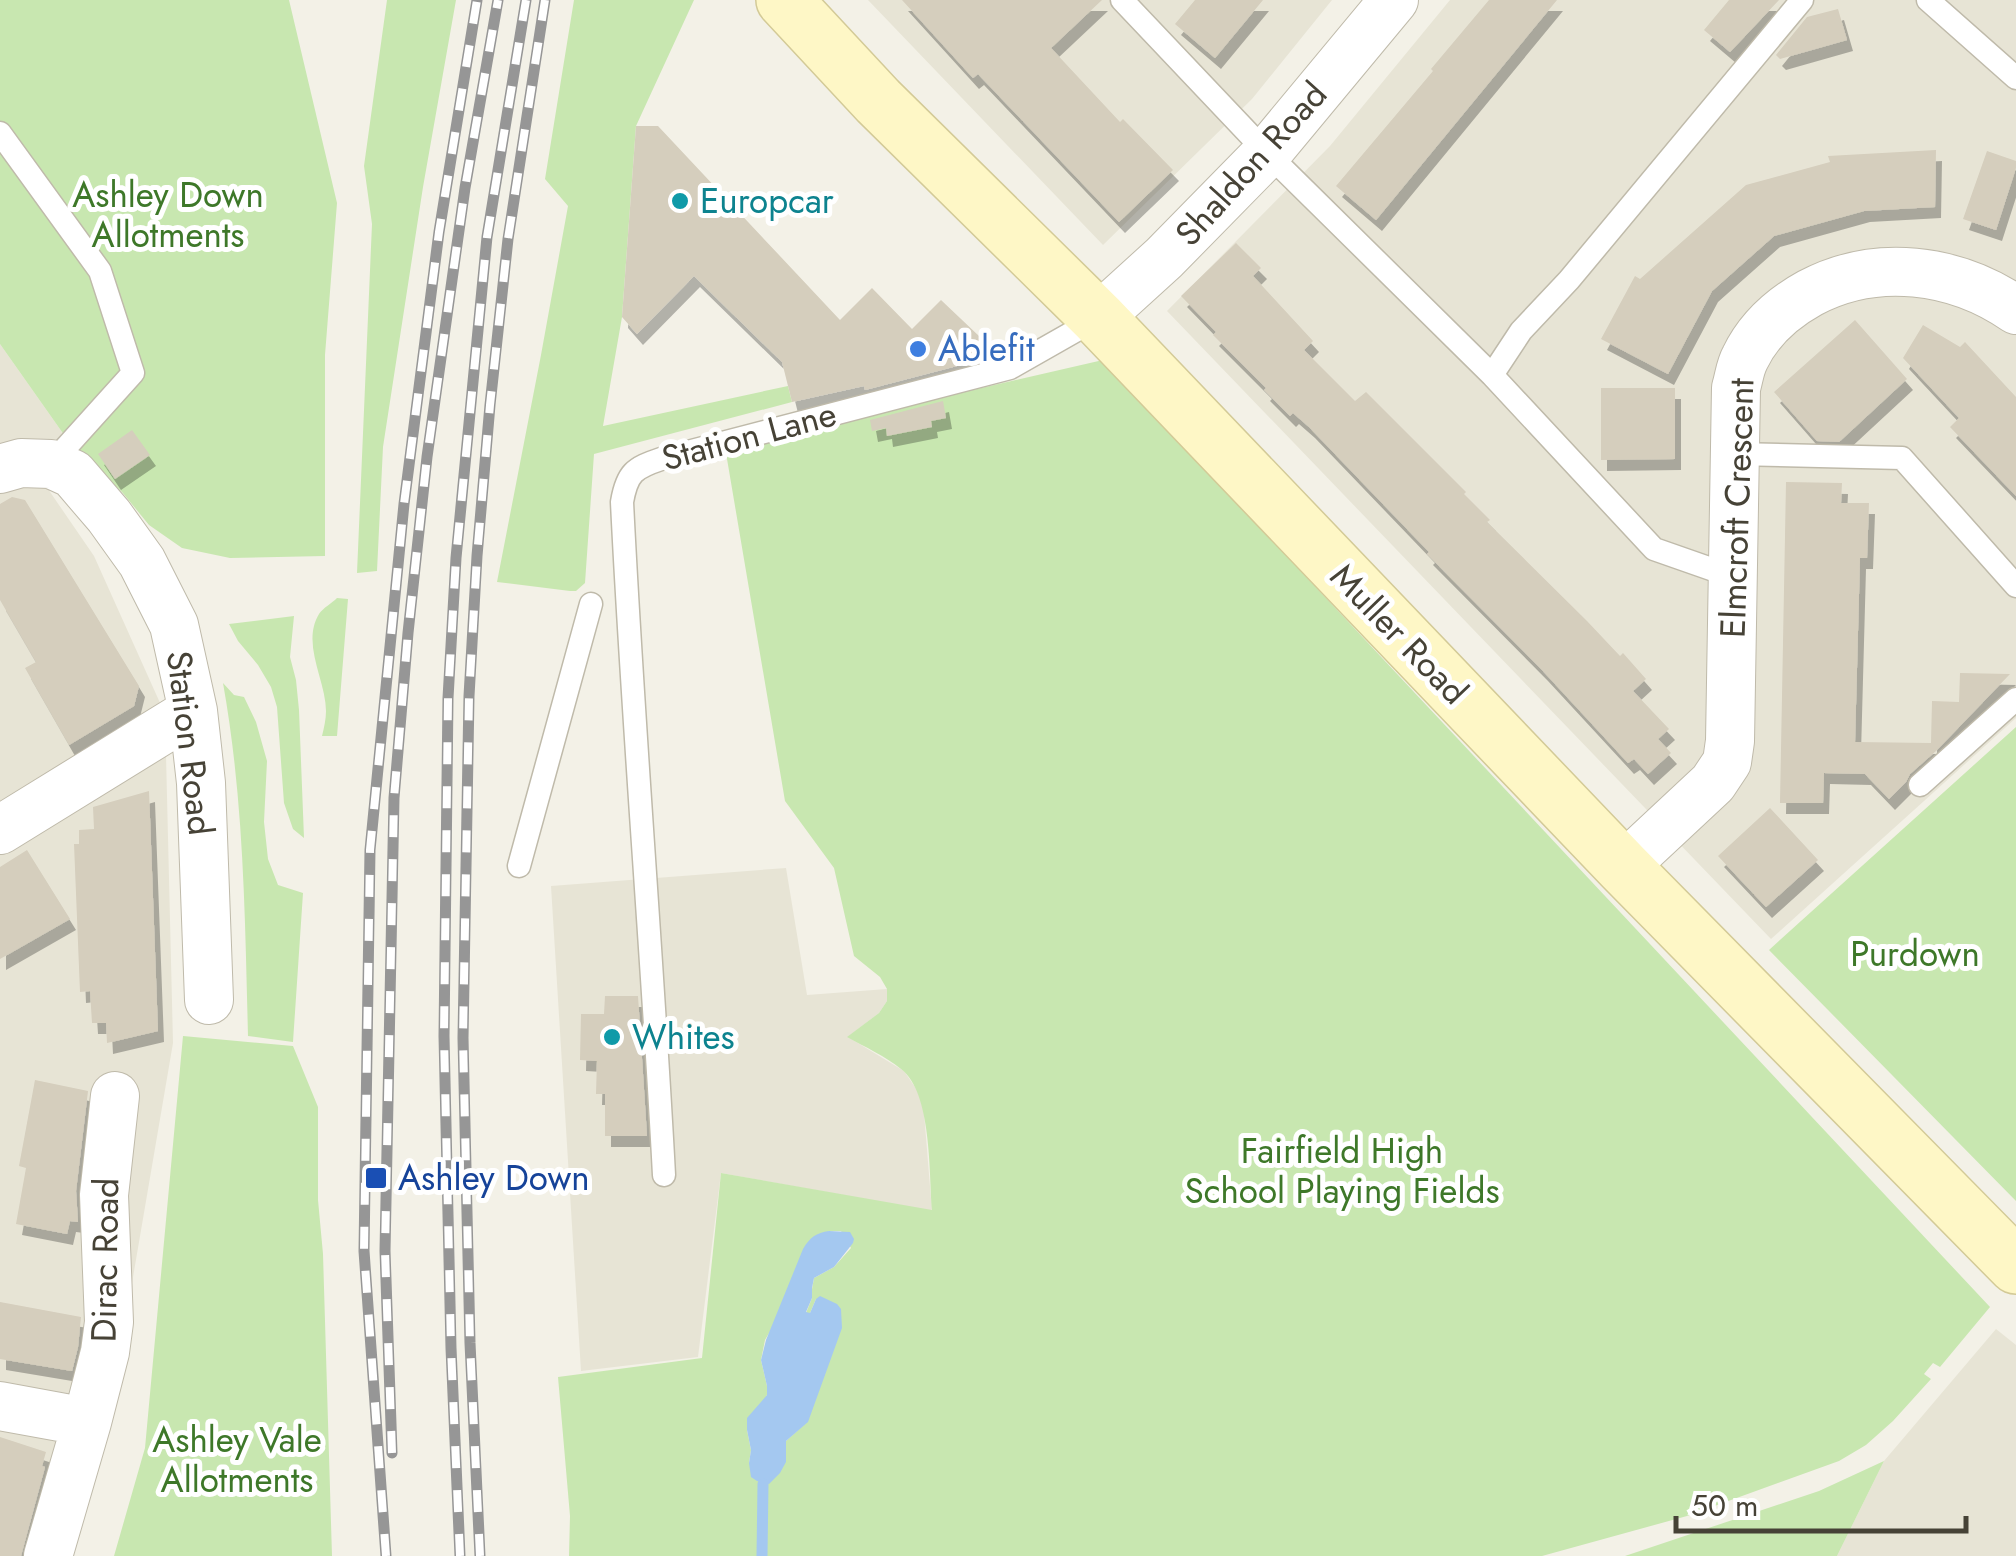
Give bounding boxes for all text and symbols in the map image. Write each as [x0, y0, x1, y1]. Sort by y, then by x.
street label: Shaldon Road [1164, 71, 1338, 257]
park label: Ashley Down Allotments [72, 170, 264, 260]
place label: Europcar [700, 176, 834, 226]
marker: Europcar [669, 190, 691, 212]
place label: Ablefit [938, 324, 1035, 374]
marker: Ablefit [907, 338, 929, 360]
street label: Elmcroft Crescent [1707, 377, 1767, 639]
street label: Station Lane [656, 389, 842, 483]
street label: Muller Road [1319, 552, 1479, 716]
street label: Station Road [154, 648, 226, 838]
park label: Purdown [1850, 929, 1980, 979]
place label: Whites [632, 1012, 735, 1062]
marker: Whites [601, 1026, 623, 1048]
park label: Fairfield High School Playing Fields [1184, 1126, 1500, 1216]
place label: Ashley Down [398, 1153, 590, 1203]
marker: Ashley Down [363, 1165, 389, 1191]
street label: Dirac Road [79, 1177, 131, 1343]
park label: Ashley Vale Allotments [152, 1415, 322, 1505]
scale bar [1676, 1471, 1966, 1533]
text: 50 m [1691, 1484, 1758, 1527]

